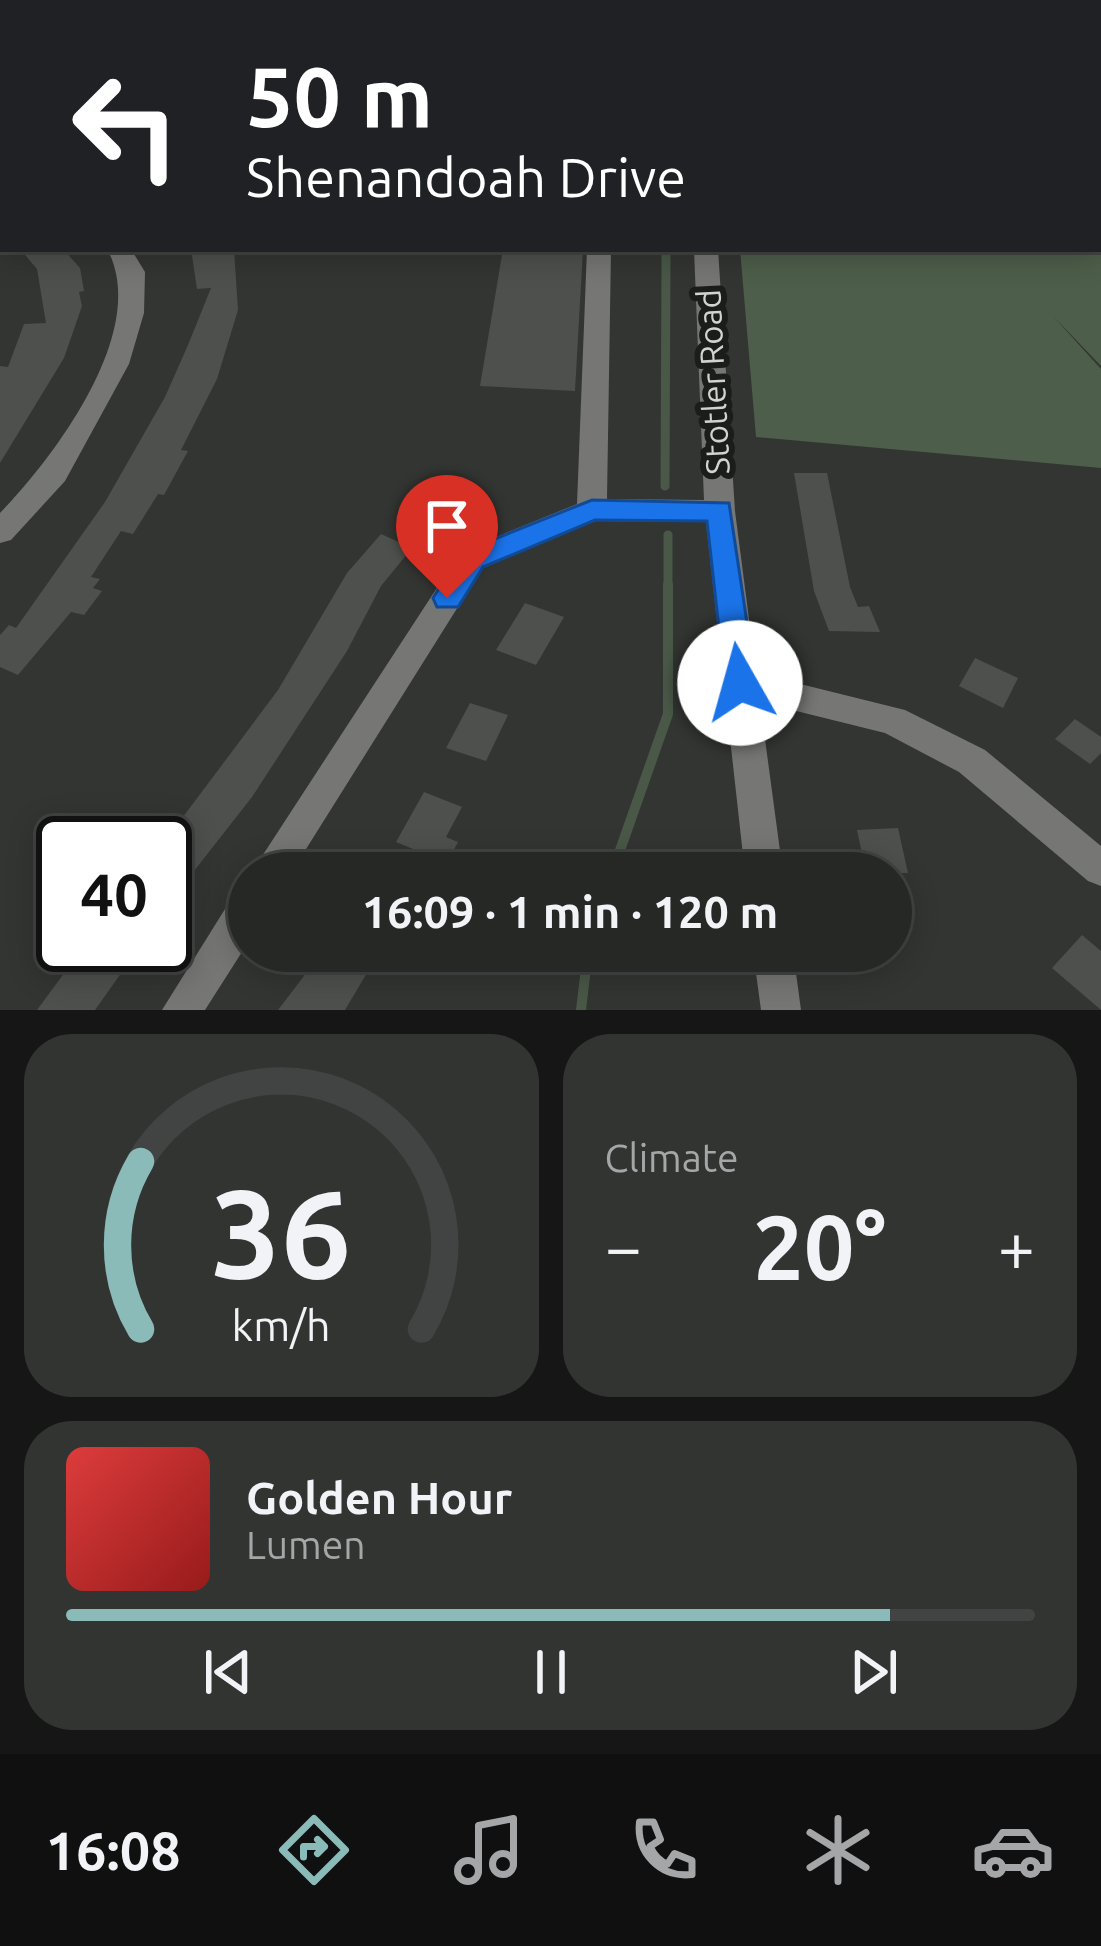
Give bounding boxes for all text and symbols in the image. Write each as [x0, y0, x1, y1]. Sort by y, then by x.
icon: left [48, 48, 204, 204]
text: 50 m [246, 49, 433, 143]
text: Shenandoah Drive [246, 147, 686, 207]
street label: Stotler Road [689, 288, 736, 476]
pin [396, 475, 498, 598]
icon: arrive [414, 493, 480, 559]
position arrow [677, 620, 803, 746]
speed limit sign: 40 [36, 816, 192, 972]
text: 16:09 · 1 min · 120 m [362, 886, 778, 937]
text: Climate [605, 1136, 739, 1179]
text: 36 [211, 1162, 352, 1302]
text: 20° [753, 1196, 886, 1297]
text: − [605, 1209, 642, 1283]
text: + [998, 1209, 1035, 1283]
text: km/h [232, 1300, 331, 1348]
text: Golden Hour [246, 1472, 512, 1523]
text: Lumen [246, 1523, 366, 1566]
icon: previous [195, 1639, 261, 1705]
icon: pause [518, 1639, 584, 1705]
icon: next [841, 1639, 907, 1705]
icon: directions [272, 1808, 356, 1892]
icon: music [447, 1808, 531, 1892]
icon: phone [622, 1808, 706, 1892]
icon: climate [796, 1808, 880, 1892]
icon: car [971, 1808, 1055, 1892]
text: 16:08 [45, 1820, 181, 1880]

